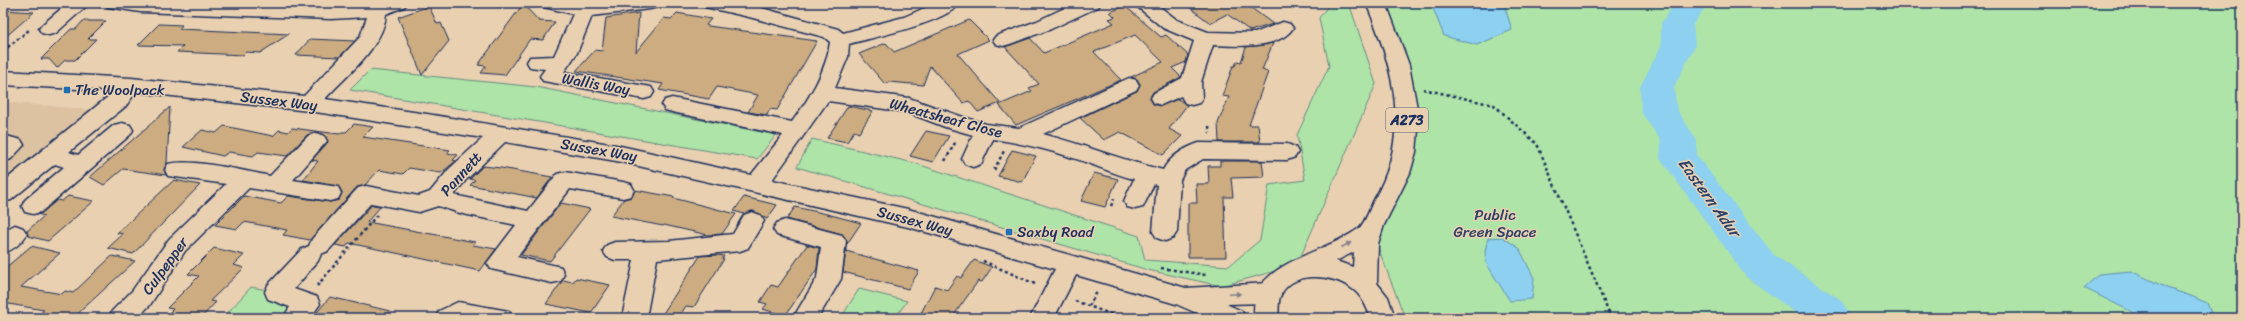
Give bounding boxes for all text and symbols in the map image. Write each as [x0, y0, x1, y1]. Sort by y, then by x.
street label: Wallis Way [560, 65, 632, 103]
place label: The Woolpack [75, 77, 165, 103]
street label: Sussex Way [239, 83, 319, 119]
marker: The Woolpack [62, 85, 72, 95]
street label: Wheatsheaf Close [887, 90, 1005, 146]
road number: A273 [1386, 108, 1428, 132]
street label: Sussex Way [559, 130, 640, 170]
street label: Pannett [434, 145, 489, 202]
water label: Eastern Adur [1671, 151, 1750, 245]
street label: Sussex Way [874, 198, 956, 244]
park label: Public Green Space [1454, 202, 1537, 245]
place label: Saxby Road [1017, 219, 1094, 245]
marker: Saxby Road [1004, 227, 1014, 237]
street label: Culpepper [135, 231, 196, 301]
one-way arrow [1340, 242, 1352, 248]
one-way arrow [1229, 291, 1242, 297]

